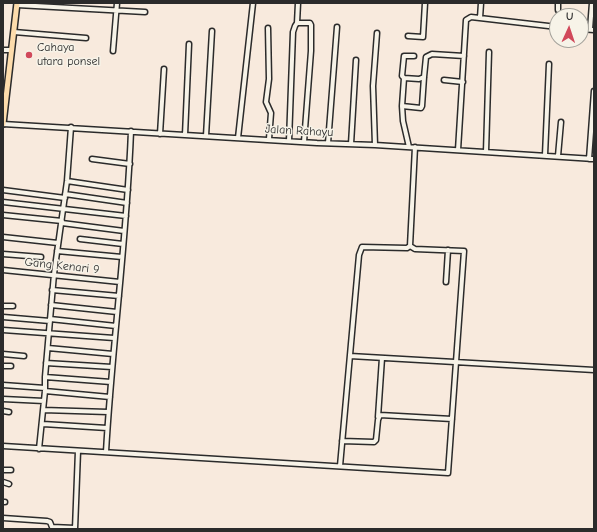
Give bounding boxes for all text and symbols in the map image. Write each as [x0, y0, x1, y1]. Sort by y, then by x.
north arrow [549, 8, 589, 48]
text: U [566, 10, 574, 23]
place label: Cahaya utara ponsel [37, 41, 100, 69]
marker: Cahaya utara ponsel [24, 50, 34, 60]
street label: Jalan Rahayu [264, 122, 334, 140]
street label: Gang Kenari 9 [24, 255, 100, 277]

